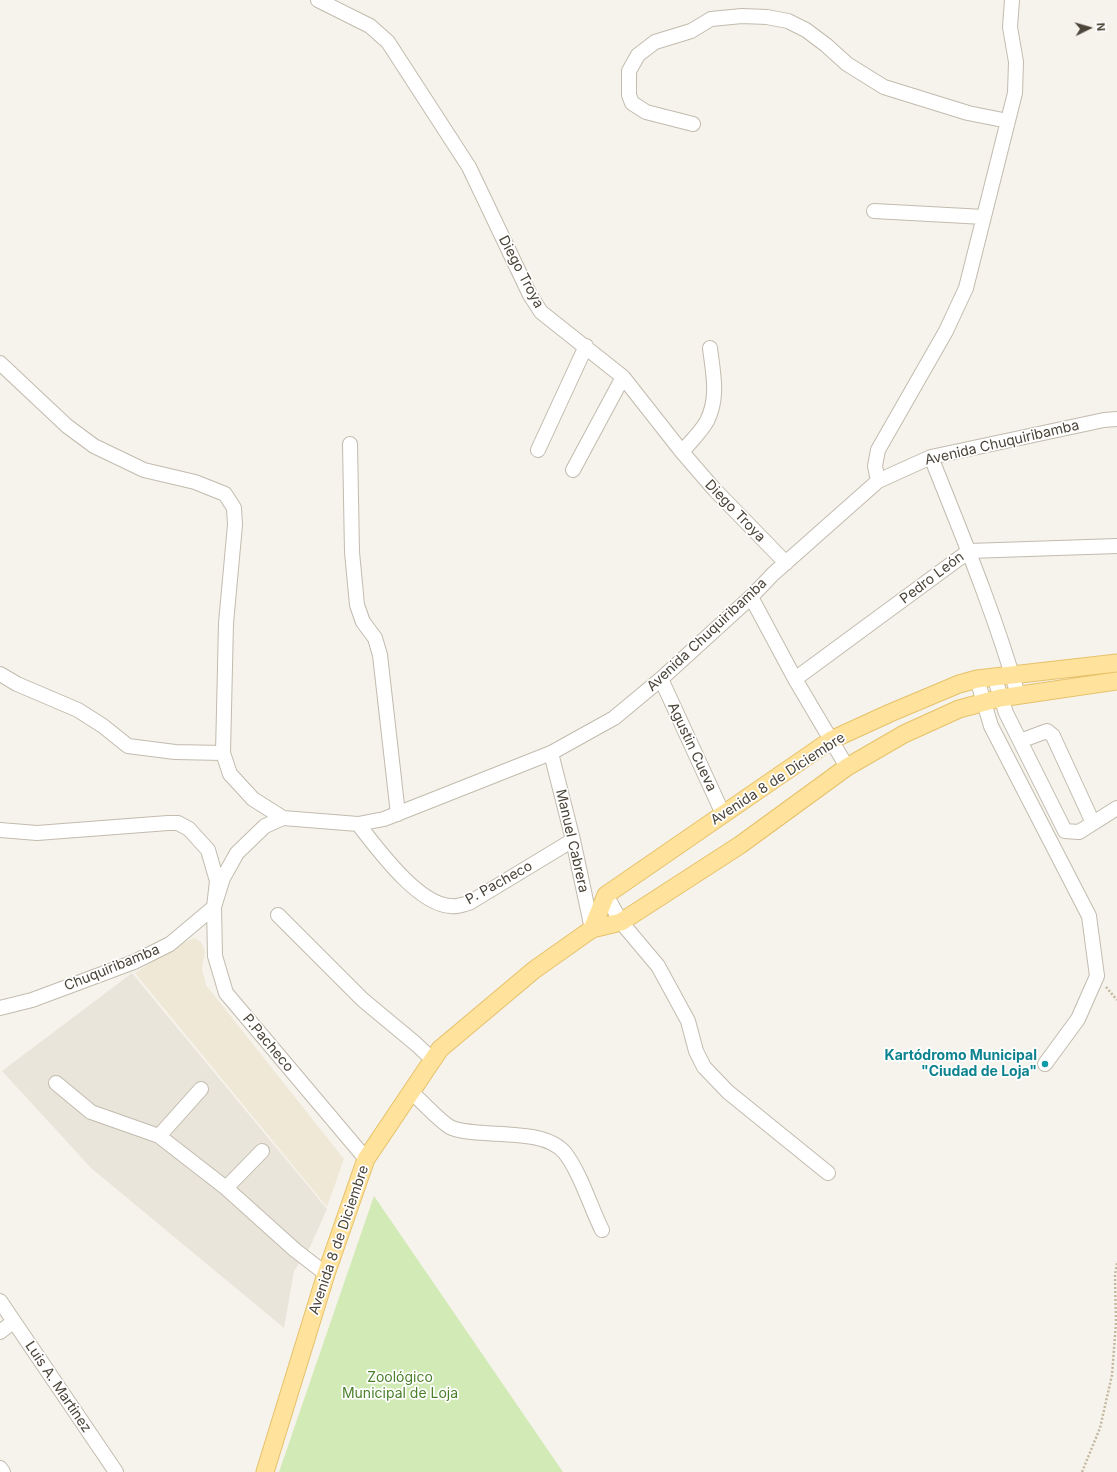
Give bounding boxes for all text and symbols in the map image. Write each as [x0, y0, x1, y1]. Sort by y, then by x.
north arrow [1069, 8, 1109, 48]
text: N [1094, 22, 1108, 32]
street label: Diego Troya [495, 233, 547, 311]
street label: Avenida Chuquiribamba [923, 417, 1081, 469]
street label: Diego Troya [701, 477, 769, 545]
street label: Pedro León [897, 549, 967, 607]
street label: Avenida Chuquiribamba [644, 575, 770, 695]
street label: Agustin Cueva [664, 700, 720, 794]
street label: Avenida 8 de Diciembre [708, 729, 848, 829]
street label: Manuel Cabrera [552, 788, 592, 894]
street label: P. Pacheco [463, 858, 535, 908]
street label: Chuquiribamba [62, 941, 162, 995]
street label: P.Pacheco [239, 1011, 297, 1075]
place label: Kartódromo Municipal "Ciudad de Loja" [885, 1048, 1037, 1080]
marker: Kartódromo Municipal "Ciudad de Loja" [1040, 1059, 1050, 1069]
street label: Avenida 8 de Diciembre [306, 1163, 372, 1317]
street label: Luis A. Martinez [21, 1338, 95, 1436]
park label: Zoológico Municipal de Loja [342, 1370, 458, 1402]

